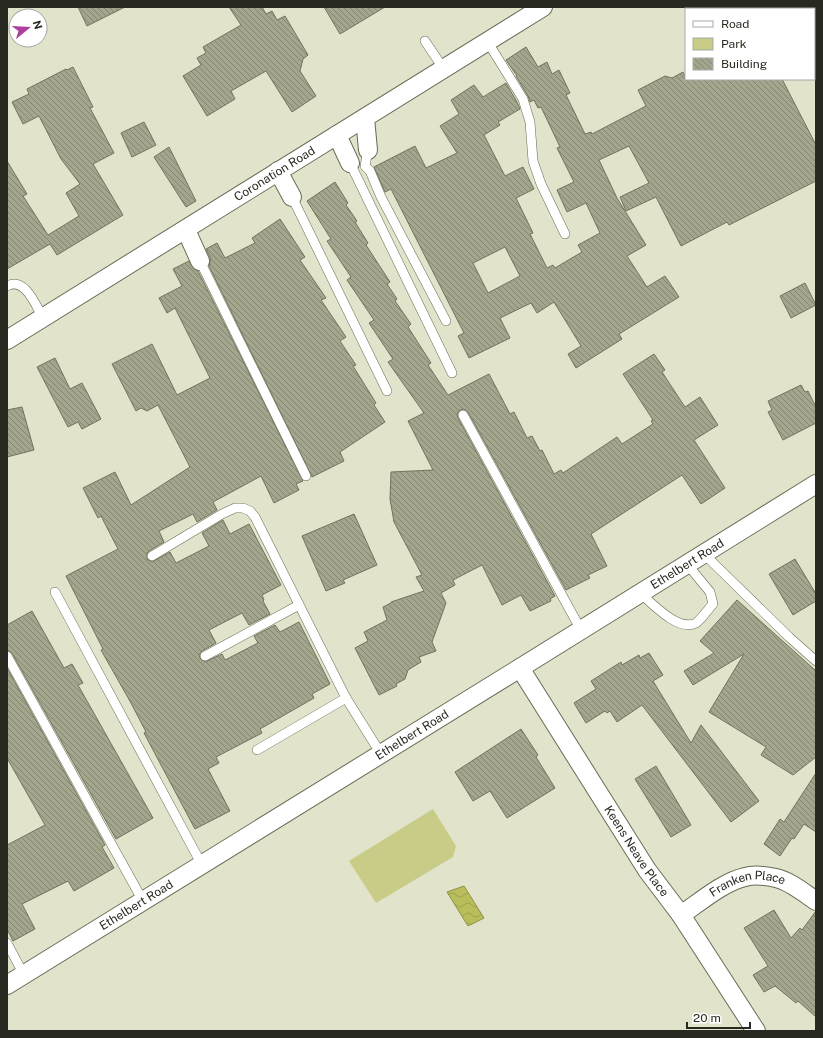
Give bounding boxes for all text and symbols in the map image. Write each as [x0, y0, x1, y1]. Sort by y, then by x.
north arrow [8, 8, 48, 48]
legend [685, 8, 815, 80]
text: Road [721, 17, 749, 31]
text: N [30, 19, 45, 31]
text: Park [721, 37, 747, 51]
text: Building [721, 57, 767, 71]
street label: Coronation Road [232, 143, 318, 204]
street label: Ethelbert Road [648, 536, 726, 592]
street label: Ethelbert Road [373, 707, 451, 763]
street label: Keens Neave Place [601, 803, 672, 899]
street label: Franken Place [707, 868, 788, 900]
street label: Ethelbert Road [97, 877, 176, 933]
scale bar [687, 1004, 750, 1030]
text: 20 m [693, 1011, 721, 1025]

